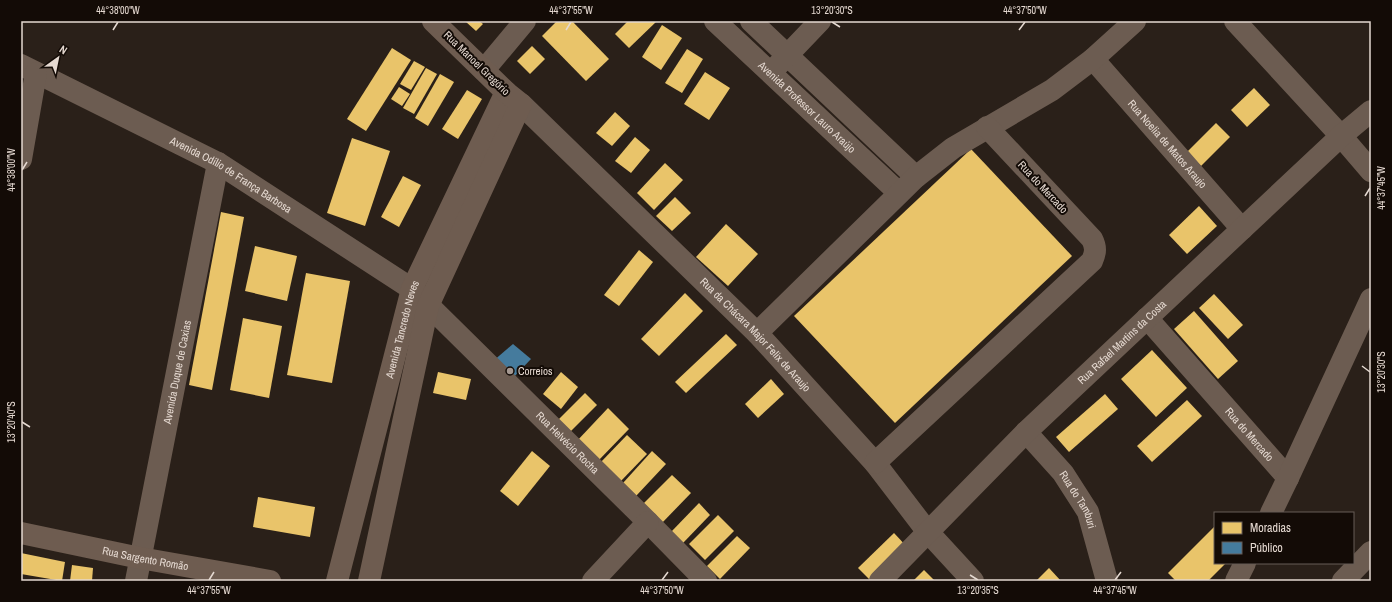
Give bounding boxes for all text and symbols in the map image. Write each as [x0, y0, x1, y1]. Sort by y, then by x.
text: 44°38'00"W [96, 4, 140, 17]
text: 44°37'55"W [549, 4, 593, 17]
text: 13°20'30"S [811, 4, 853, 17]
text: 44°37'50"W [1003, 4, 1047, 17]
street label: Rua Manoel Gregório [441, 28, 513, 98]
north arrow [38, 38, 78, 78]
text: N [57, 42, 70, 57]
street label: Avenida Professor Lauro Araújo [755, 58, 859, 156]
street label: Rua Noelia de Matos Araujo [1125, 97, 1210, 191]
street label: Avenida Odílio de França Barbosa [167, 133, 294, 216]
text: 44°38'00"W [5, 148, 18, 192]
street label: Rua do Mercado [1015, 158, 1071, 216]
text: 44°37'45"W [1375, 166, 1388, 210]
street label: Rua da Chácara Major Felix de Araujo [697, 275, 814, 395]
street label: Avenida Tancredo Neves [382, 277, 422, 381]
street label: Rua Rafael Martins da Costa [1074, 297, 1169, 387]
street label: Avenida Duque de Caxias [160, 318, 194, 426]
text: 13°20'30"S [1375, 351, 1388, 393]
place label: Correios [518, 364, 553, 378]
marker: Correios [505, 366, 515, 376]
text: 13°20'40"S [5, 401, 18, 443]
street label: Rua do Mercado [1222, 405, 1277, 464]
street label: Rua Helvécio Rocha [533, 409, 602, 477]
street label: Rua do Tamburi [1056, 468, 1099, 530]
legend [1214, 512, 1354, 564]
text: Moradias [1250, 520, 1291, 536]
text: Público [1250, 540, 1283, 556]
street label: Rua Sargento Romão [101, 543, 190, 573]
text: 44°37'55"W [187, 584, 231, 597]
text: 44°37'50"W [640, 584, 684, 597]
text: 13°20'35"S [957, 584, 999, 597]
text: 44°37'45"W [1093, 584, 1137, 597]

